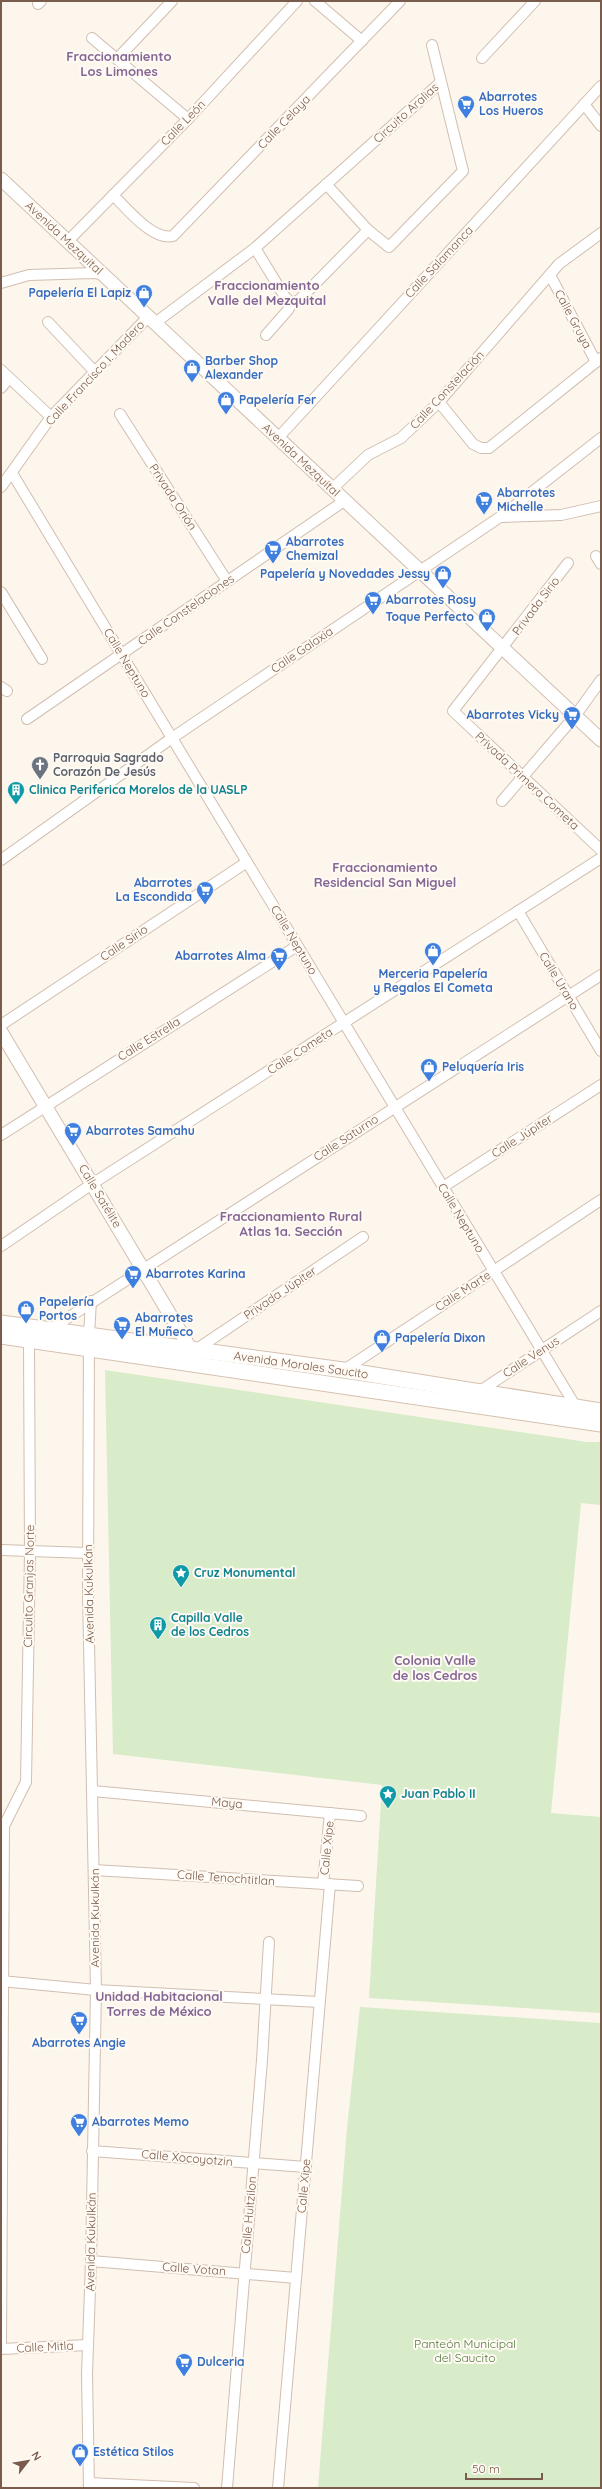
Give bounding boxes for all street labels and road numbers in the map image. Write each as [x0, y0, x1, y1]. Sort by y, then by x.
street label: Circuito Aralias [370, 79, 442, 146]
street label: Calle Celaya [254, 92, 313, 152]
street label: Calle León [157, 97, 208, 149]
street label: Avenida Mezquital [22, 198, 106, 278]
street label: Calle Salamanca [401, 222, 476, 301]
street label: Calle Gruya [552, 287, 595, 351]
street label: Calle Francisco I. Madero [42, 317, 147, 428]
street label: Calle Constelación [406, 347, 487, 432]
street label: Avenida Mezquital [259, 420, 343, 500]
street label: Privada Orión [146, 461, 200, 533]
street label: Calle Constelaciones [135, 570, 237, 649]
street label: Privada Sirio [509, 573, 563, 638]
street label: Calle Galaxia [268, 623, 336, 676]
street label: Calle Neptuno [101, 625, 154, 700]
street label: Privada Primera Cometa [472, 728, 583, 833]
street label: Calle Neptuno [268, 902, 321, 977]
street label: Calle Sirio [97, 921, 150, 964]
street label: Calle Urano [536, 949, 583, 1012]
street label: Calle Estrella [115, 1013, 183, 1064]
street label: Calle Cometa [264, 1024, 335, 1077]
street label: Calle Júpiter [488, 1110, 555, 1161]
street label: Calle Saturno [310, 1111, 381, 1164]
street label: Calle Satélite [76, 1161, 125, 1230]
street label: Calle Neptuno [435, 1180, 488, 1255]
street label: Privada Júpiter [240, 1262, 319, 1322]
street label: Calle Marte [432, 1267, 493, 1314]
street label: Calle Venus [500, 1333, 562, 1380]
street label: Avenida Morales Saucito [233, 1348, 369, 1381]
street label: Circuito Granjas Norte [20, 1524, 37, 1647]
street label: Avenida Kukulkán [80, 1544, 97, 1644]
street label: Maya [211, 1794, 243, 1811]
street label: Calle Xipe [316, 1820, 337, 1876]
street label: Calle Tenochtitlan [177, 1867, 275, 1888]
street label: Avenida Kukulkán [87, 1868, 102, 1968]
street label: Calle Xocoyotzin [141, 2146, 233, 2169]
street label: Calle Xipe [294, 2158, 313, 2214]
street label: Calle Huitzilon [238, 2176, 259, 2254]
street label: Avenida Kukulkán [82, 2192, 99, 2292]
street label: Calle Votan [162, 2259, 226, 2278]
street label: Calle Mitla [16, 2338, 74, 2355]

